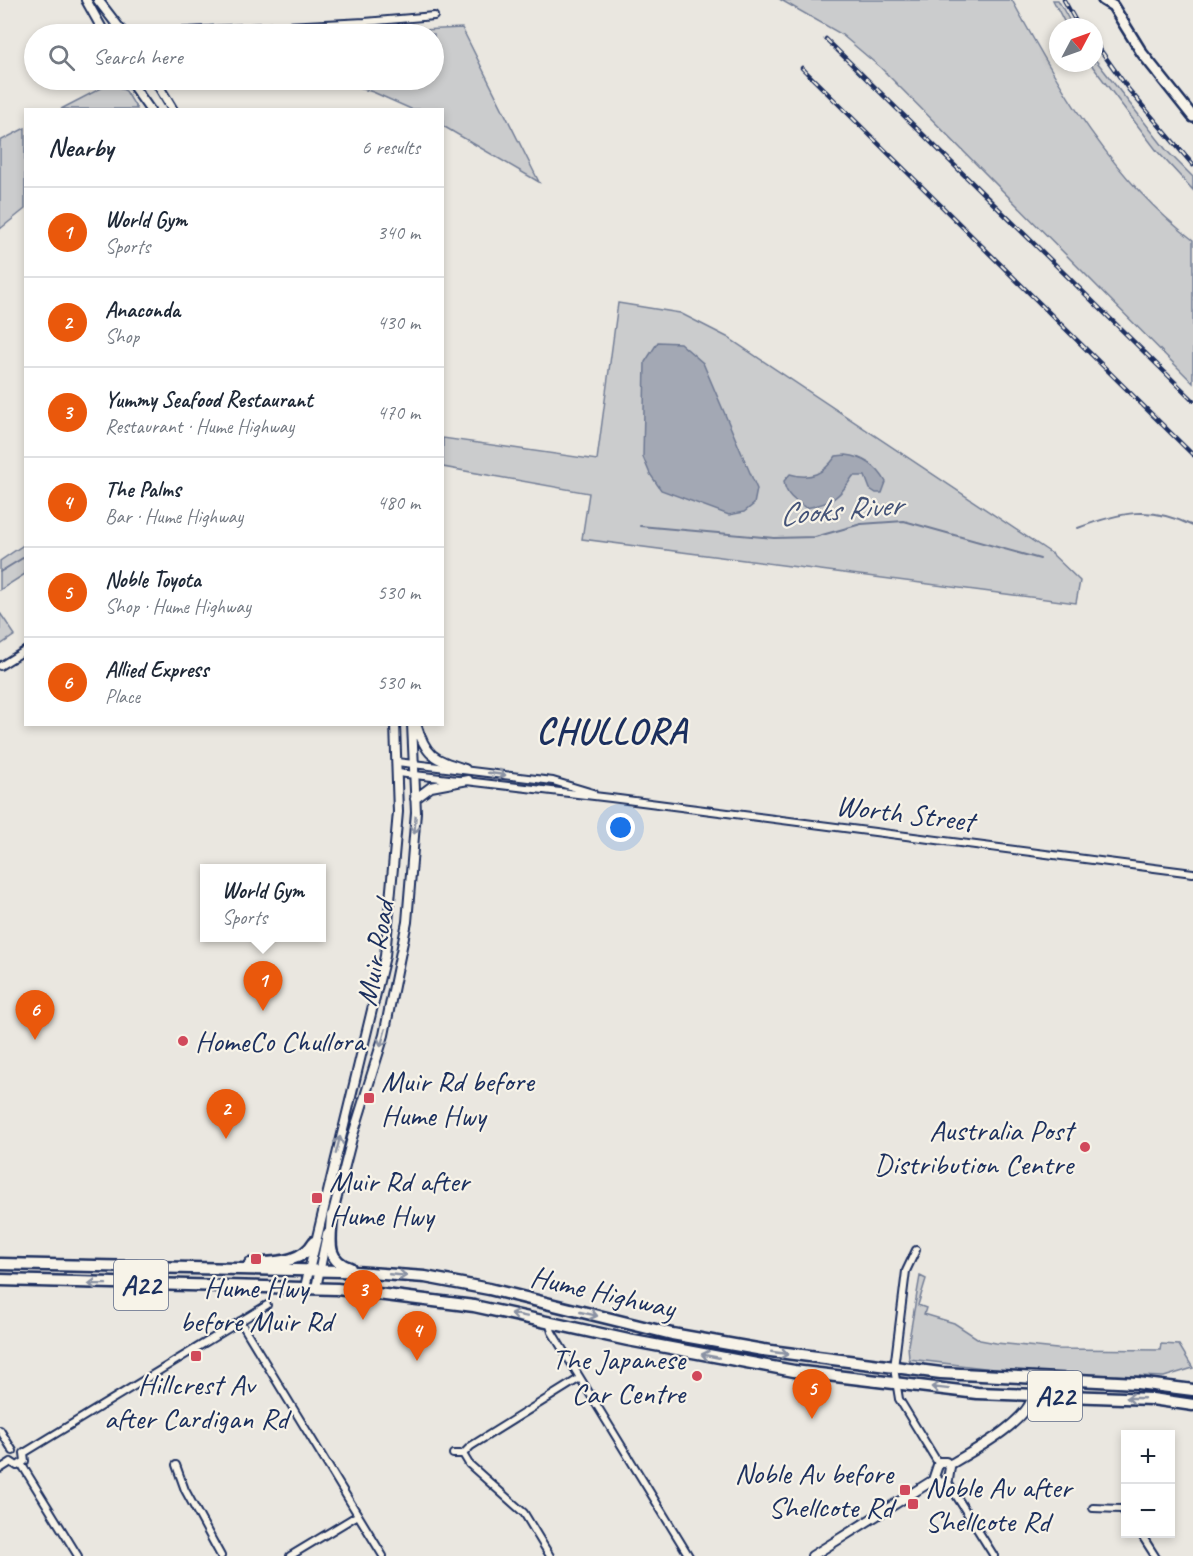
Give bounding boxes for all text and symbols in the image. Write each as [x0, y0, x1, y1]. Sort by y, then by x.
north arrow [1049, 18, 1103, 72]
search box [24, 24, 444, 90]
icon: search [45, 41, 78, 74]
text: Search here [93, 43, 183, 71]
text: Nearby [48, 131, 113, 164]
text: 6 results [361, 135, 420, 160]
text: World Gym [105, 206, 187, 234]
text: 1 [63, 220, 72, 245]
text: 340 m [377, 220, 420, 245]
text: Sports [105, 234, 150, 259]
text: Anaconda [105, 296, 180, 324]
text: 2 [63, 310, 72, 335]
text: 430 m [377, 310, 420, 335]
text: Shop [105, 324, 139, 349]
text: Yummy Seafood Restaurant [105, 386, 312, 414]
text: 3 [63, 400, 72, 425]
text: 470 m [377, 400, 420, 425]
text: Restaurant · Hume Highway [105, 414, 294, 439]
text: The Palms [105, 476, 181, 504]
water label: Cooks River [777, 483, 908, 535]
text: 4 [63, 490, 72, 515]
text: 480 m [377, 490, 420, 515]
text: Bar · Hume Highway [105, 504, 243, 529]
text: Noble Toyota [105, 566, 201, 594]
text: 5 [63, 580, 72, 605]
text: 530 m [377, 580, 420, 605]
text: Shop · Hume Highway [105, 594, 251, 619]
text: Allied Express [105, 656, 208, 684]
text: 6 [63, 670, 72, 695]
text: 530 m [377, 670, 420, 695]
text: Place [105, 684, 140, 709]
district label: CHULLORA [536, 708, 689, 754]
one-way arrow [487, 768, 507, 779]
street label: Worth Street [834, 786, 980, 841]
your location [606, 813, 635, 842]
one-way arrow [409, 814, 420, 834]
popup [200, 864, 326, 942]
text: World Gym [222, 877, 304, 905]
street label: Muir Road [347, 893, 404, 1009]
text: Sports [222, 905, 267, 930]
pin: 1 [244, 962, 282, 1011]
pin: 6 [15, 990, 54, 1040]
place label: HomeCo Chullora [195, 1022, 367, 1060]
one-way arrow [377, 1028, 388, 1047]
marker: HomeCo Chullora [176, 1034, 190, 1048]
place label: Muir Rd before Hume Hwy [381, 1062, 536, 1134]
pin: 2 [206, 1090, 246, 1139]
marker: Muir Rd before Hume Hwy [362, 1091, 376, 1105]
place label: Australia Post Distribution Centre [874, 1111, 1077, 1183]
one-way arrow [333, 1136, 345, 1155]
marker: Australia Post Distribution Centre [1078, 1140, 1092, 1154]
place label: Muir Rd after Hume Hwy [329, 1162, 472, 1234]
marker: Muir Rd after Hume Hwy [310, 1191, 324, 1205]
marker: Hume Hwy before Muir Rd [249, 1252, 263, 1266]
street label: Hume Highway [527, 1257, 681, 1327]
road number: A22 [114, 1260, 168, 1310]
place label: Hume Hwy before Muir Rd [180, 1268, 337, 1340]
pin: 3 [344, 1270, 382, 1320]
one-way arrow [387, 1270, 407, 1281]
one-way arrow [88, 1278, 108, 1290]
one-way arrow [510, 1309, 529, 1321]
one-way arrow [578, 1309, 598, 1320]
pin: 4 [398, 1312, 436, 1361]
place label: The Japanese Car Centre [552, 1340, 687, 1412]
one-way arrow [769, 1347, 789, 1358]
marker: Hillcrest Av after Cardigan Rd [189, 1349, 203, 1363]
one-way arrow [700, 1350, 720, 1361]
place label: Hillcrest Av after Cardigan Rd [104, 1365, 292, 1437]
marker: The Japanese Car Centre [690, 1369, 704, 1383]
pin: 5 [792, 1370, 832, 1419]
road number: A22 [1028, 1371, 1082, 1421]
one-way arrow [931, 1382, 951, 1393]
one-way arrow [1125, 1393, 1145, 1404]
map controls [1121, 1430, 1175, 1538]
button: + [1121, 1430, 1175, 1484]
place label: Noble Av before Shellcote Rd [734, 1454, 897, 1526]
place label: Noble Av after Shellcote Rd [925, 1468, 1074, 1540]
marker: Noble Av before Shellcote Rd [898, 1483, 912, 1497]
button: − [1121, 1484, 1175, 1538]
marker: Noble Av after Shellcote Rd [906, 1497, 920, 1511]

